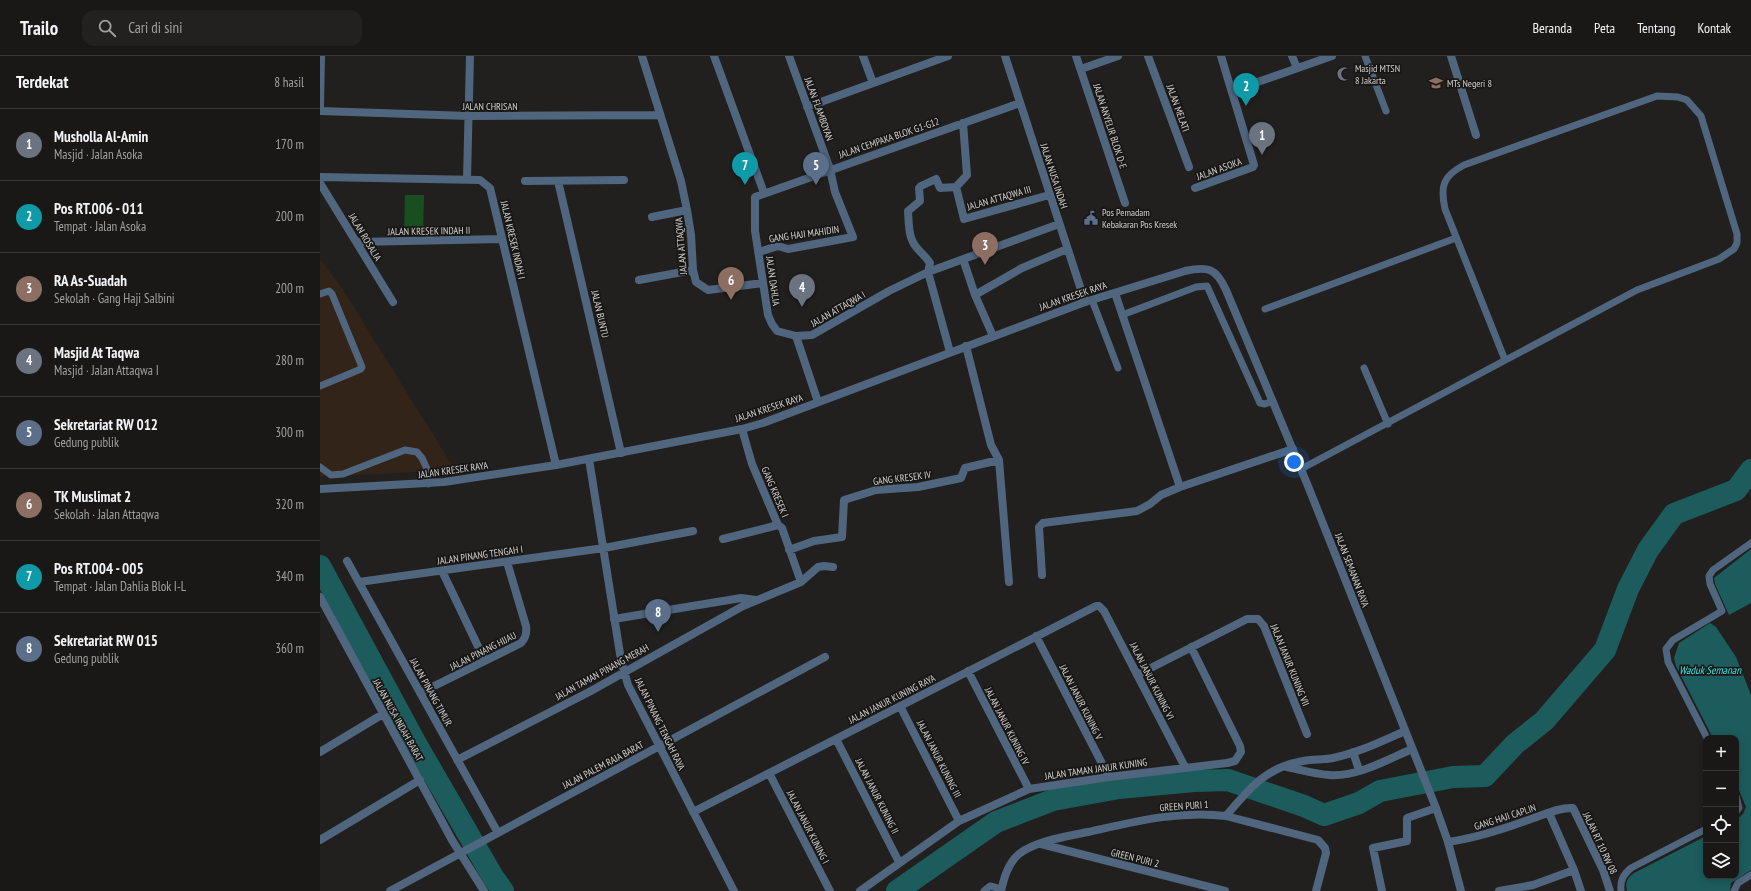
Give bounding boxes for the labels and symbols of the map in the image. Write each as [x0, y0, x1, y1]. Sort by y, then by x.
place label: Masjid MTSN 8 Jakarta [1355, 62, 1400, 87]
mosque icon: Masjid MTSN 8 Jakarta [1336, 66, 1352, 82]
pin: 2 [1233, 73, 1259, 106]
street label: JALAN FLAMBOYAN [801, 74, 837, 143]
school or university icon: MTs Negeri 8 [1428, 75, 1444, 91]
place label: MTs Negeri 8 [1447, 77, 1492, 90]
street label: JALAN ANYELIR BLOK D-E [1090, 81, 1130, 170]
street label: JALAN MELATI [1163, 82, 1193, 133]
street label: JALAN CHRISAN [461, 100, 518, 113]
street label: JALAN CEMPAKA BLOK G1-G12 [836, 115, 941, 162]
pin: 1 [1249, 122, 1275, 155]
street label: JALAN NUSA INDAH [1037, 141, 1071, 210]
pin: 7 [732, 152, 758, 185]
pin: 5 [803, 152, 829, 185]
street label: JALAN ASOKA [1194, 155, 1244, 184]
street label: JALAN ATTAQWA III [965, 183, 1032, 214]
street label: JALAN KRESEK INDAH I [497, 198, 528, 281]
place label: Pos Pemadam Kebakaran Pos Kresek [1102, 206, 1177, 231]
street label: JALAN ROSALIA [345, 210, 385, 264]
public building icon: Pos Pemadam Kebakaran Pos Kresek [1083, 210, 1099, 226]
street label: JALAN ATTAQWA [672, 217, 690, 276]
street label: GANG HAJI MAHIDIN [768, 223, 840, 245]
street label: JALAN KRESEK INDAH II [387, 224, 470, 238]
pin: 3 [972, 232, 998, 265]
street label: JALAN DAHLIA [763, 254, 783, 307]
pin: 6 [718, 267, 744, 300]
pin: 4 [789, 274, 815, 307]
street label: JALAN KRESEK RAYA [1037, 278, 1109, 314]
street label: JALAN BUNTU [588, 288, 612, 339]
street label: JALAN ATTAQWA I [807, 288, 868, 330]
street label: JALAN KRESEK RAYA [733, 391, 805, 425]
your location [1284, 452, 1304, 472]
street label: JALAN KRESEK RAYA [416, 459, 489, 481]
street label: GANG KRESEK I [759, 465, 791, 519]
street label: GANG KRESEK IV [872, 468, 932, 488]
street label: JALAN SEMANAN RAYA [1332, 530, 1372, 609]
street label: JALAN PINANG TENGAH I [435, 543, 524, 568]
pin: 8 [645, 599, 671, 632]
street label: JALAN JANUR KUNING VII [1267, 621, 1312, 708]
street label: JALAN PINANG HIJAU [447, 629, 518, 674]
street label: JALAN JANUR KUNING VI [1126, 639, 1177, 722]
street label: JALAN TAMAN PINANG MERAH [552, 641, 651, 704]
street label: JALAN PINANG TIMUR [406, 655, 455, 729]
street label: JALAN JANUR KUNING V [1056, 661, 1106, 742]
water label: Waduk Semanan [1679, 663, 1742, 677]
street label: JALAN JANUR KUNING RAYA [845, 671, 938, 727]
street label: JALAN NUSA INDAH BARAT [369, 675, 426, 764]
street label: JALAN PINANG TENGAH RAYA [631, 675, 688, 773]
street label: JALAN JANUR KUNING IV [981, 684, 1032, 767]
street label: JALAN JANUR KUNING III [913, 717, 964, 800]
street label: JALAN PALEM RAJA BARAT [559, 738, 646, 792]
street label: JALAN JANUR KUNING II [852, 755, 902, 836]
street label: JALAN TAMAN JANUR KUNING [1043, 755, 1148, 783]
street label: JALAN JANUR KUNING I [783, 787, 832, 866]
street label: GREEN PURI 1 [1159, 798, 1209, 814]
street label: GANG HAJI CAPLIN [1472, 801, 1538, 833]
street label: JALAN RT 10 RW 08 [1579, 809, 1620, 876]
street label: GREEN PURI 2 [1110, 846, 1160, 870]

